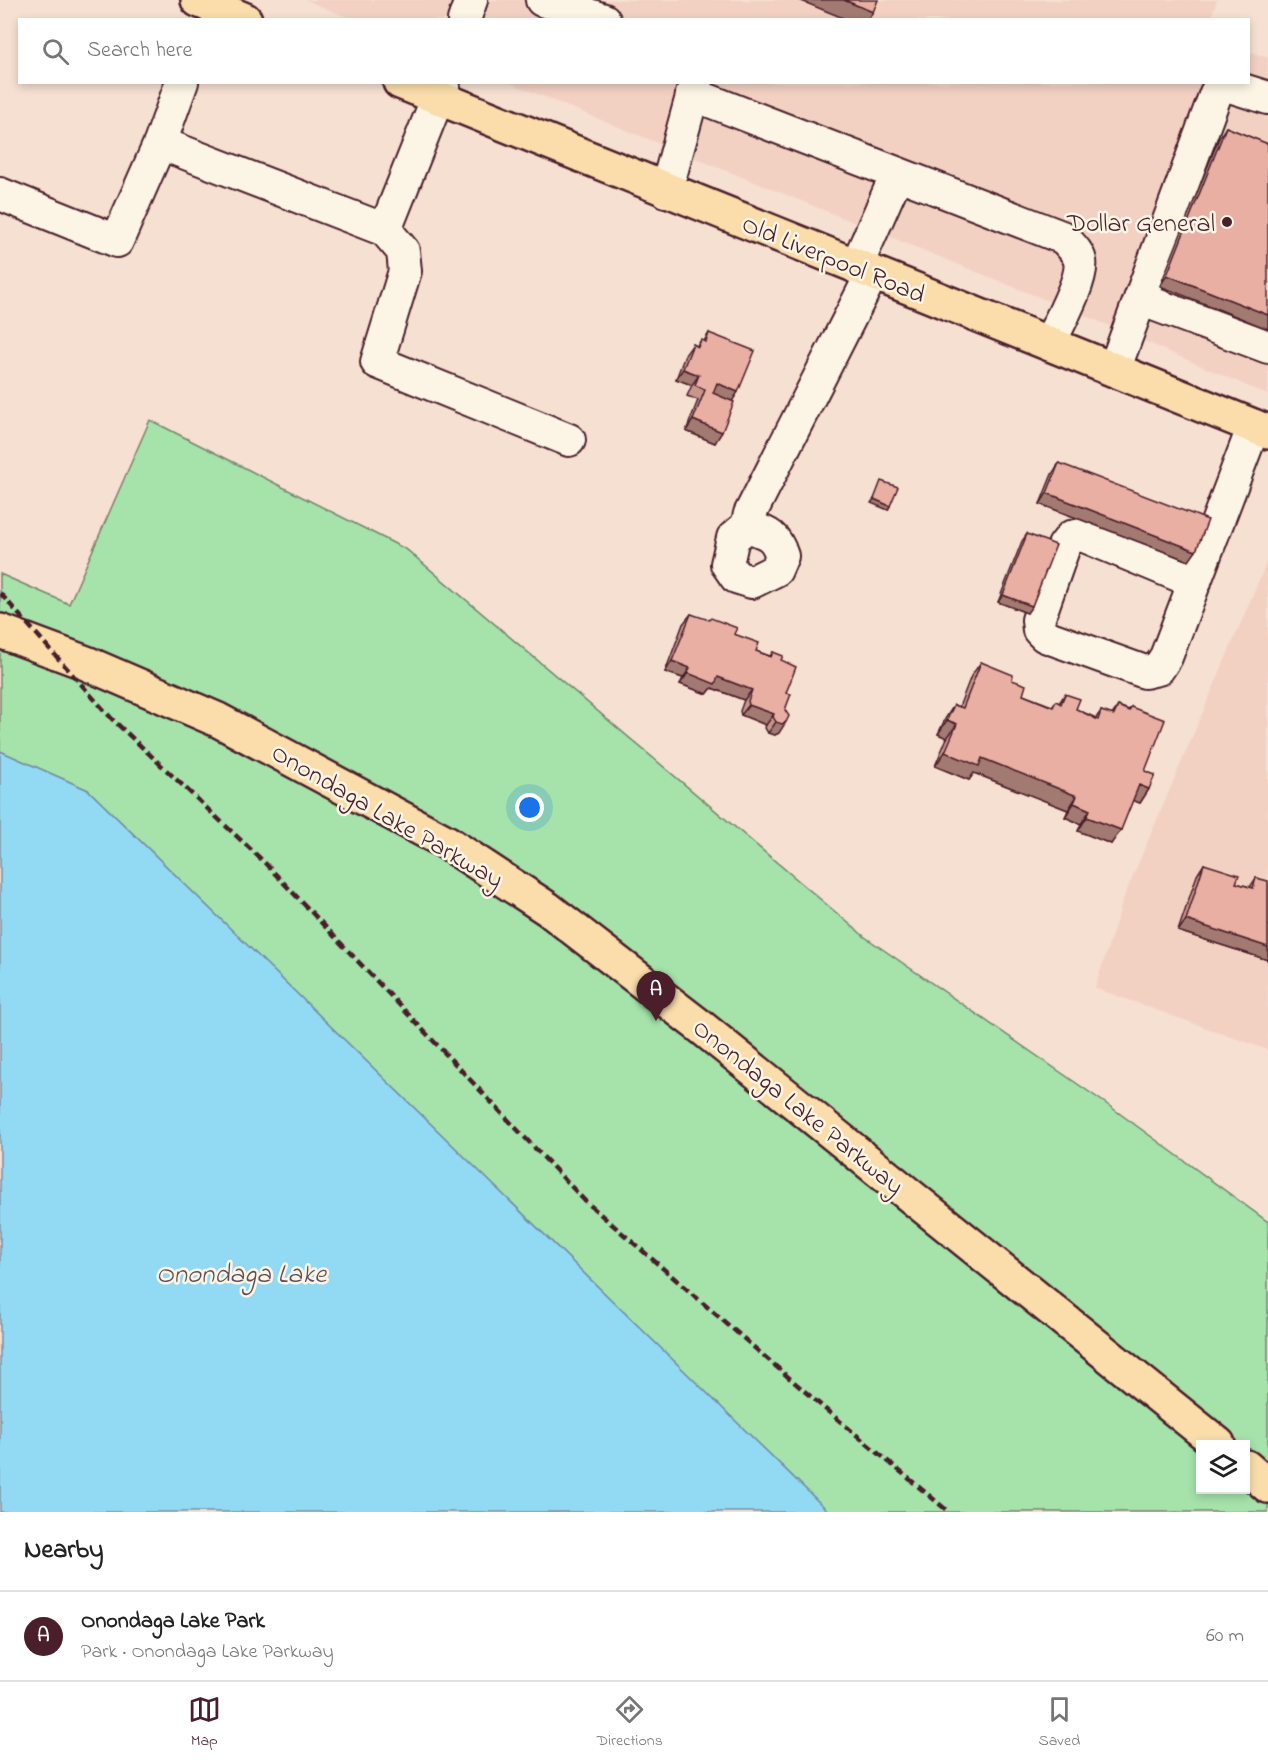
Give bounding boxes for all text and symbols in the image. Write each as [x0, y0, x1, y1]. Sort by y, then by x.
search box [18, 18, 1250, 84]
icon: search [39, 35, 72, 68]
text: Search here [87, 35, 192, 67]
place label: Dollar General [1066, 206, 1215, 244]
street label: Old Liverpool Road [735, 207, 931, 315]
marker: Dollar General [1220, 215, 1234, 229]
street label: Onondaga Lake Parkway [263, 735, 510, 900]
your location [515, 793, 544, 822]
pin: A [636, 972, 676, 1021]
street label: Onondaga Lake Parkway [683, 1011, 911, 1206]
water label: Onondaga Lake [156, 1256, 328, 1296]
map controls [1196, 1440, 1250, 1494]
button: layers [1196, 1440, 1250, 1494]
text: Nearby [24, 1532, 103, 1570]
text: Onondaga Lake Park [81, 1606, 265, 1638]
text: A [37, 1622, 50, 1651]
text: 60 m [1206, 1622, 1244, 1651]
text: Park · Onondaga Lake Parkway [81, 1638, 334, 1667]
tab: Map [188, 1693, 221, 1753]
tab: Directions [596, 1693, 663, 1753]
tab: Saved [1038, 1693, 1080, 1753]

